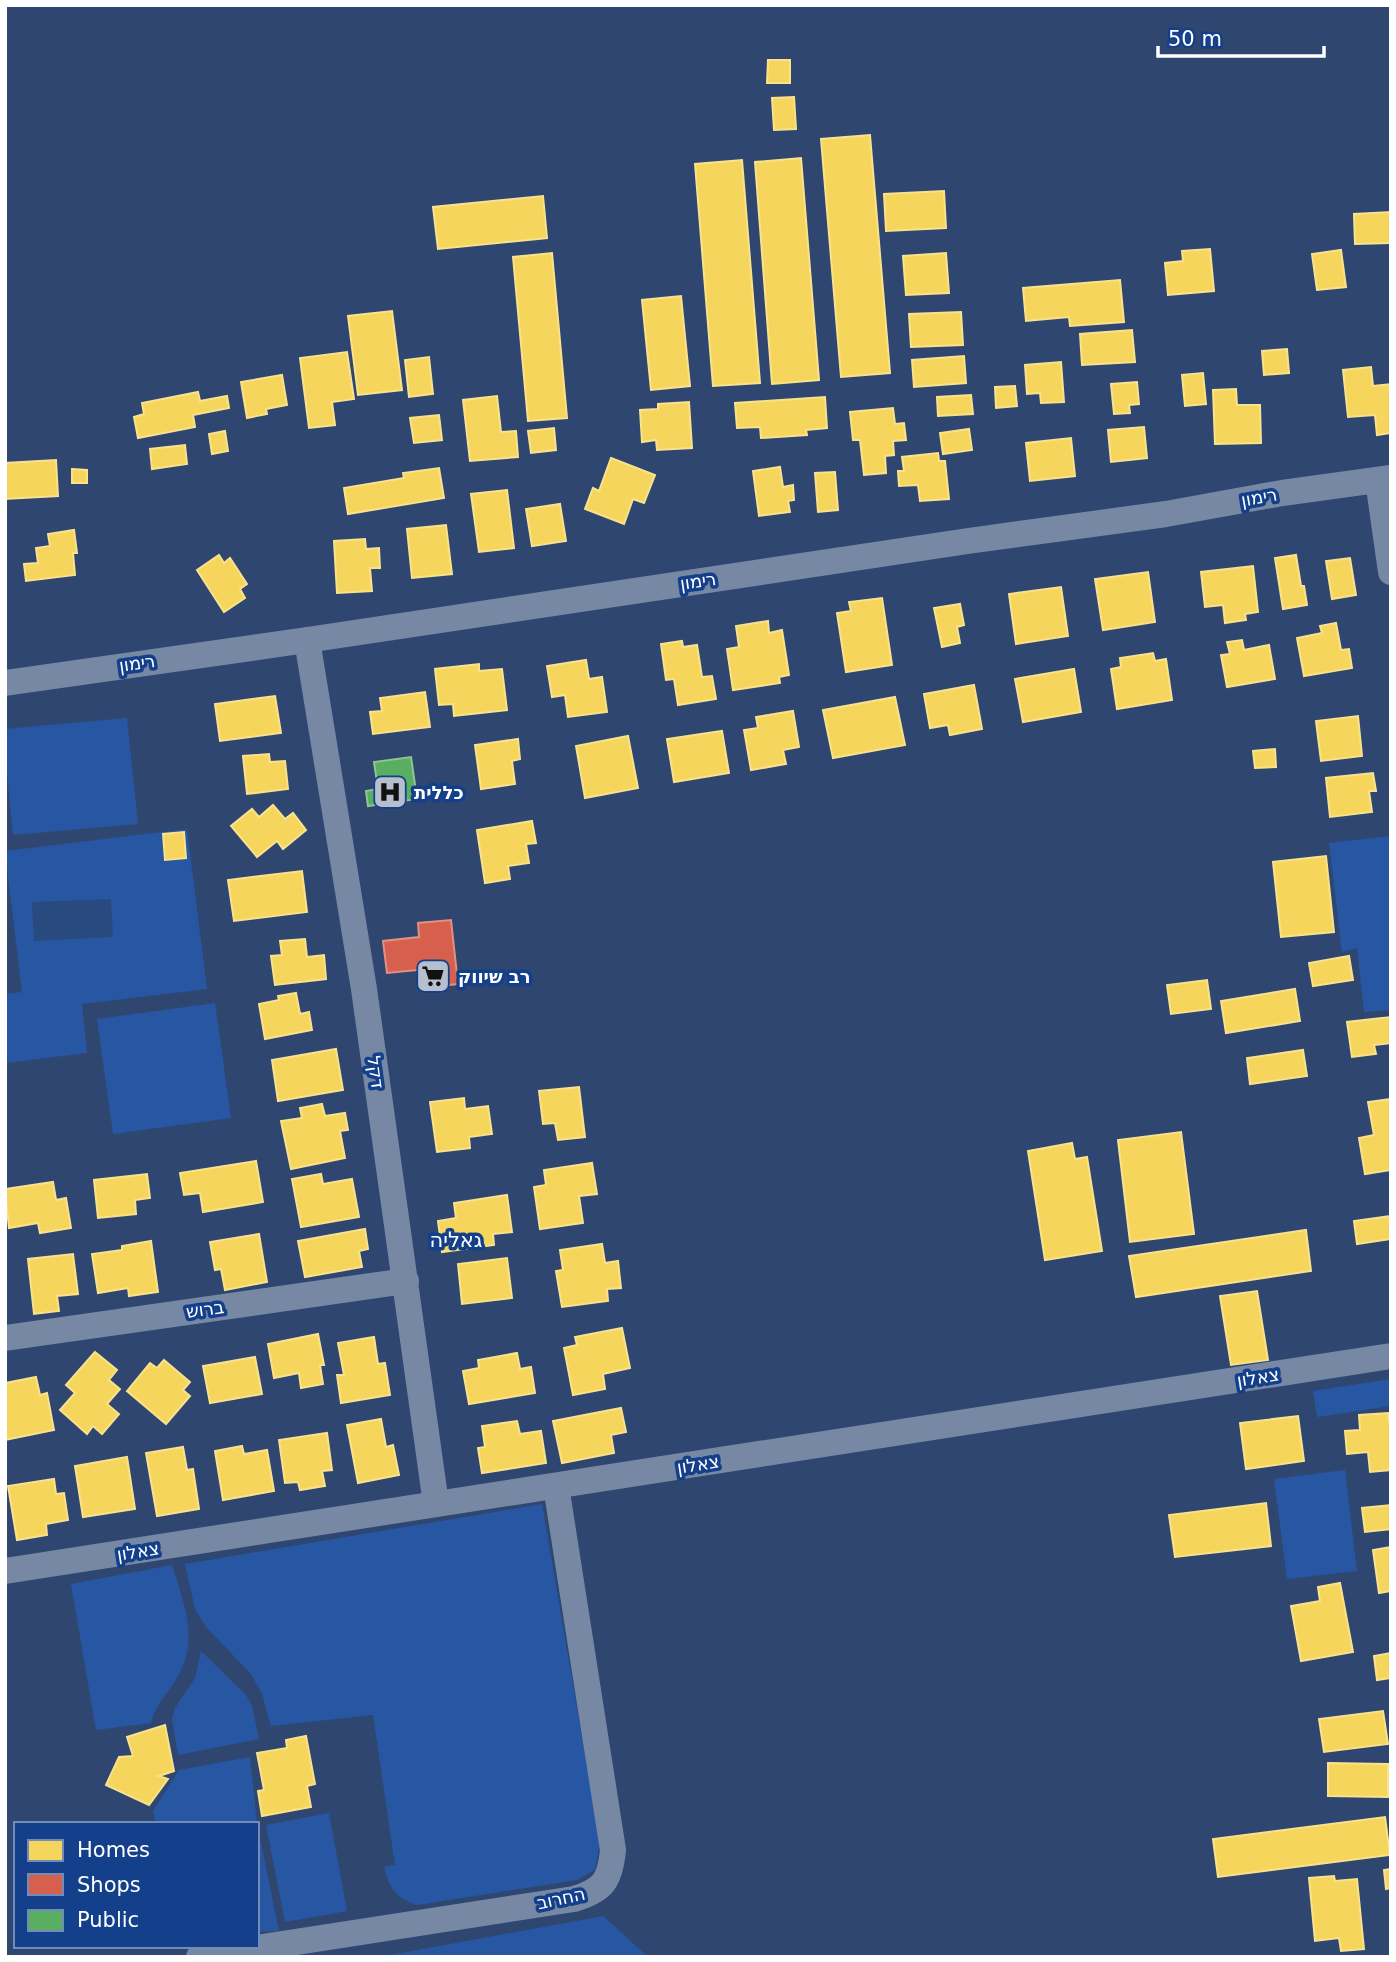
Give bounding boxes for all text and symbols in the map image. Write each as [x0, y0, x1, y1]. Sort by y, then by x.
scale bar [1158, 14, 1324, 58]
text: 50 m [1168, 27, 1222, 51]
street label: רימון [1239, 484, 1279, 510]
street label: רימון [679, 568, 717, 594]
street label: רימון [118, 650, 156, 676]
hospital icon: כללית [371, 773, 409, 811]
place label: כללית [414, 782, 464, 803]
supermarket icon: רב שיווק [414, 957, 452, 995]
place label: רב שיווק [458, 966, 531, 987]
street label: דקל [363, 1054, 389, 1090]
district label: גאליה [429, 1228, 483, 1252]
street label: ברוש [185, 1296, 225, 1322]
street label: צאלון [1235, 1363, 1281, 1391]
street label: צאלון [675, 1450, 721, 1478]
street label: צאלון [115, 1537, 161, 1565]
legend [14, 1822, 259, 1948]
text: Homes [77, 1838, 150, 1862]
text: Shops [77, 1873, 141, 1897]
street label: החרוב [535, 1883, 587, 1913]
text: Public [77, 1908, 139, 1932]

